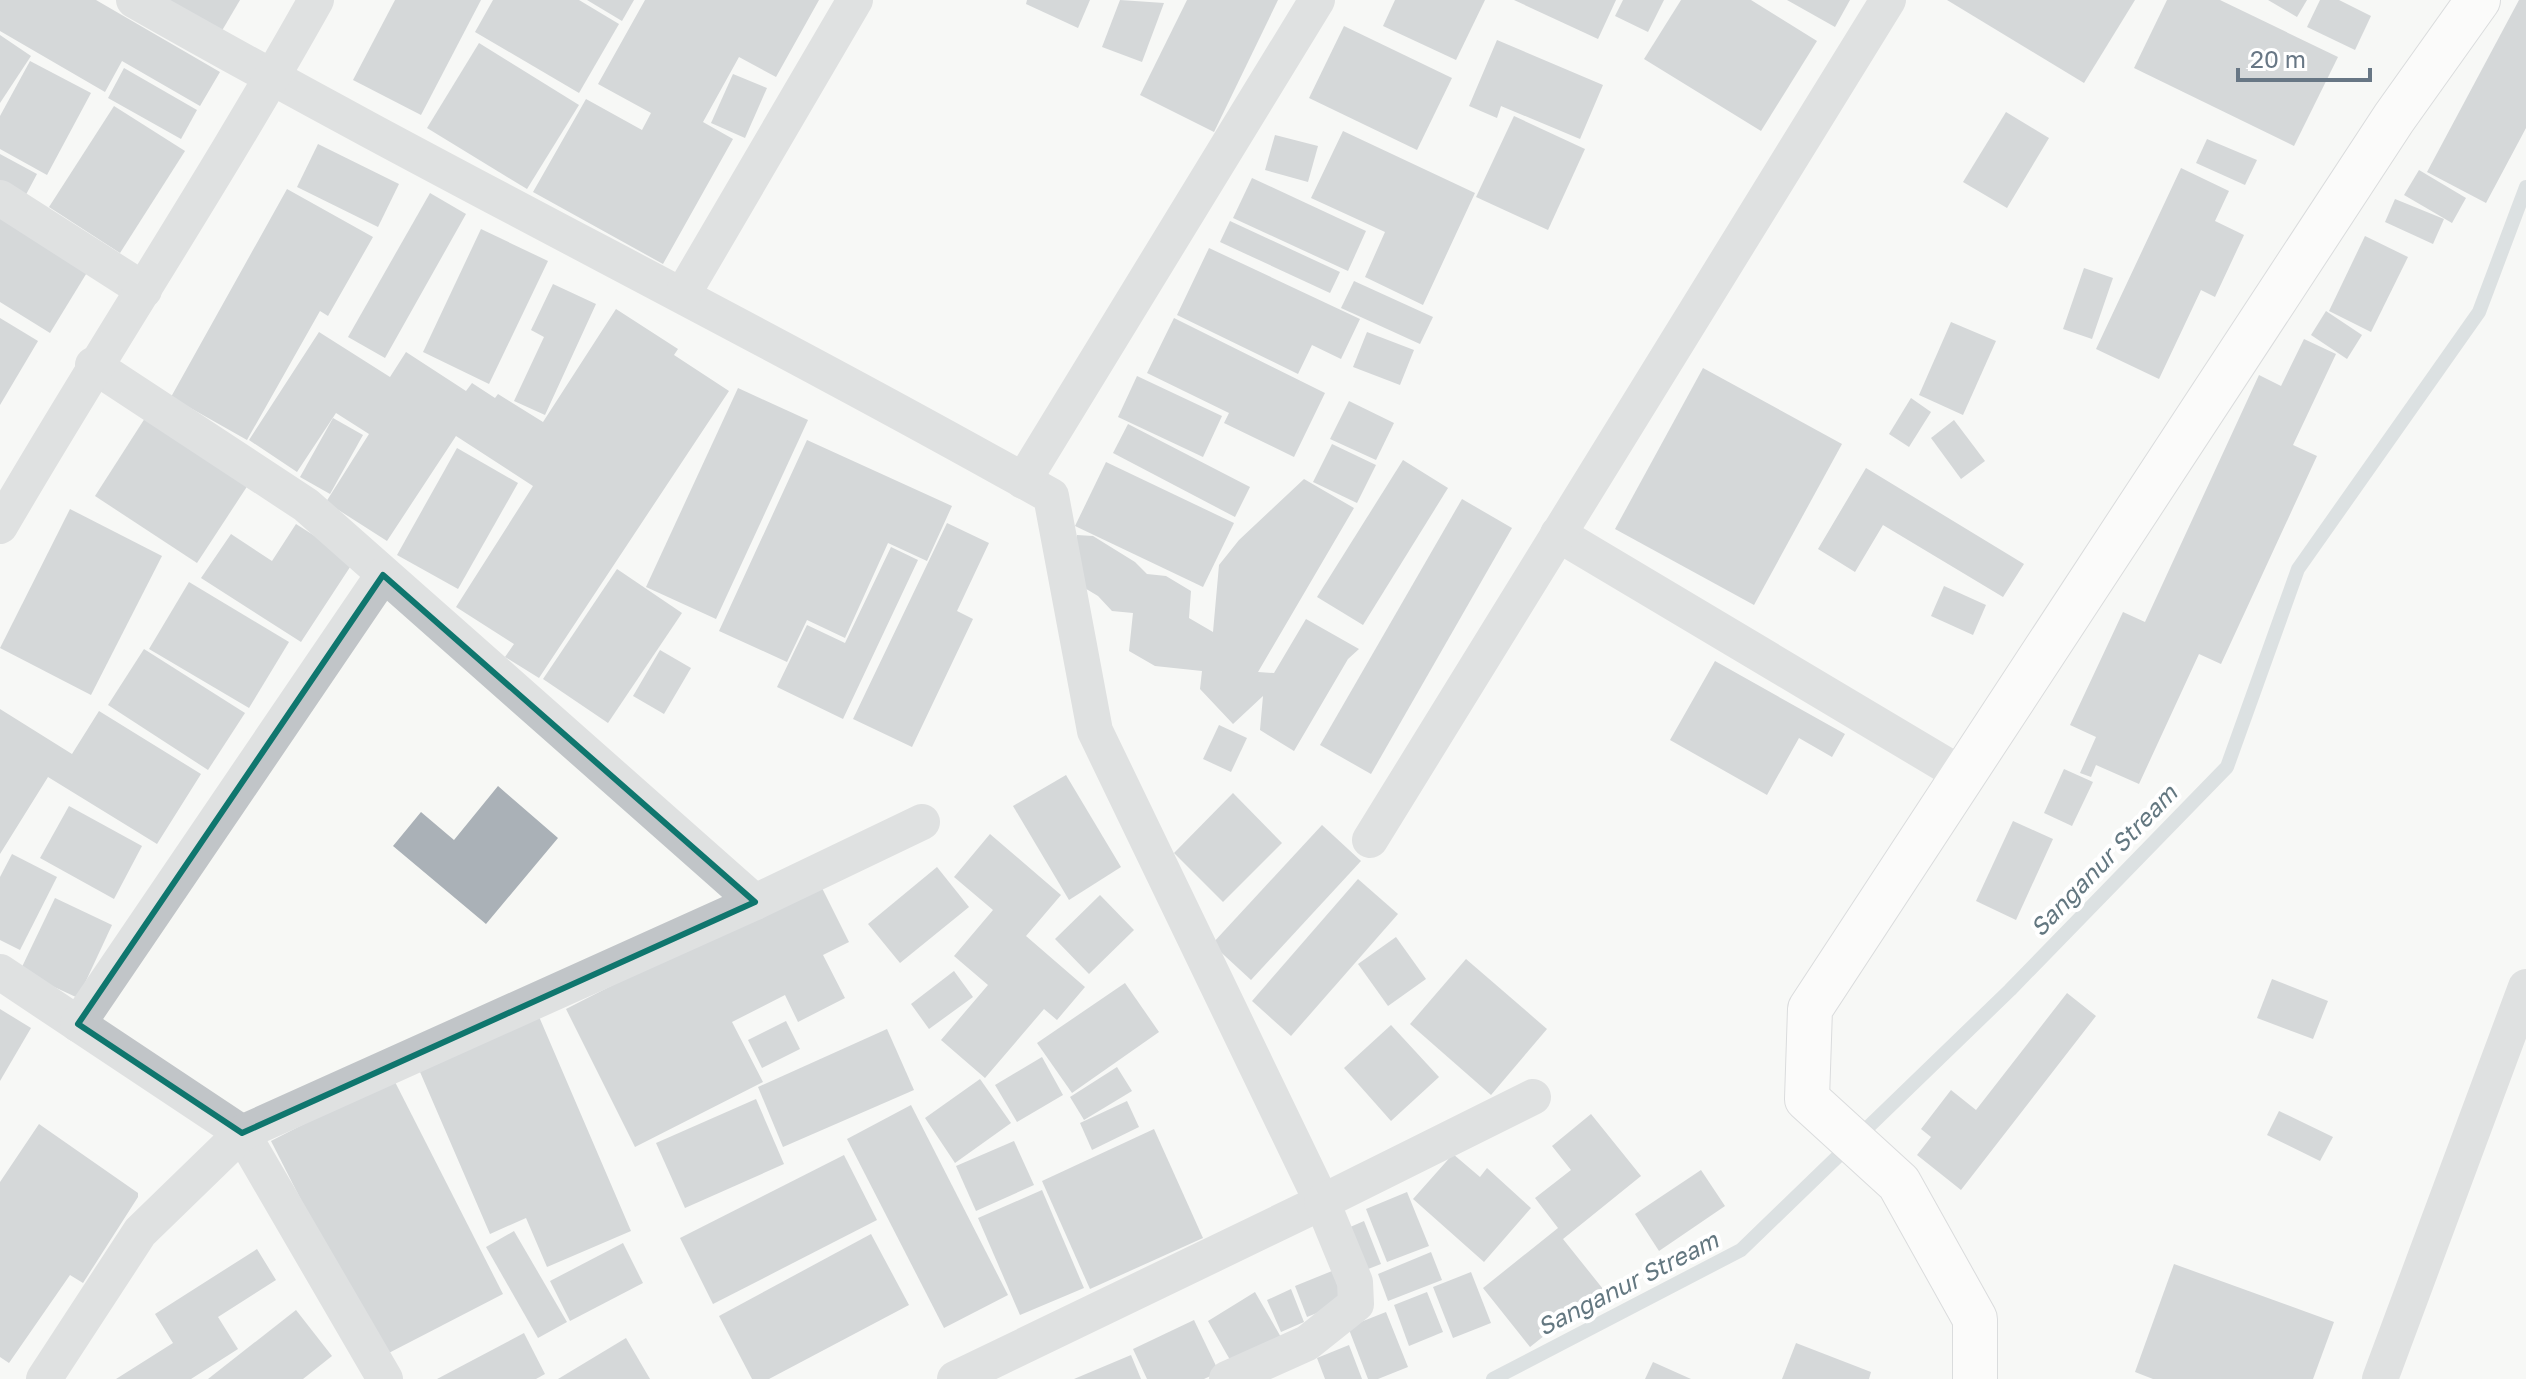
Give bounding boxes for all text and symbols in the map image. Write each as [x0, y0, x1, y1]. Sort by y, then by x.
scale bar [2238, 32, 2370, 82]
text: 20 m [2250, 44, 2306, 73]
water label: Sanganur Stream [2023, 777, 2184, 942]
water label: Sanganur Stream [1532, 1224, 1725, 1342]

